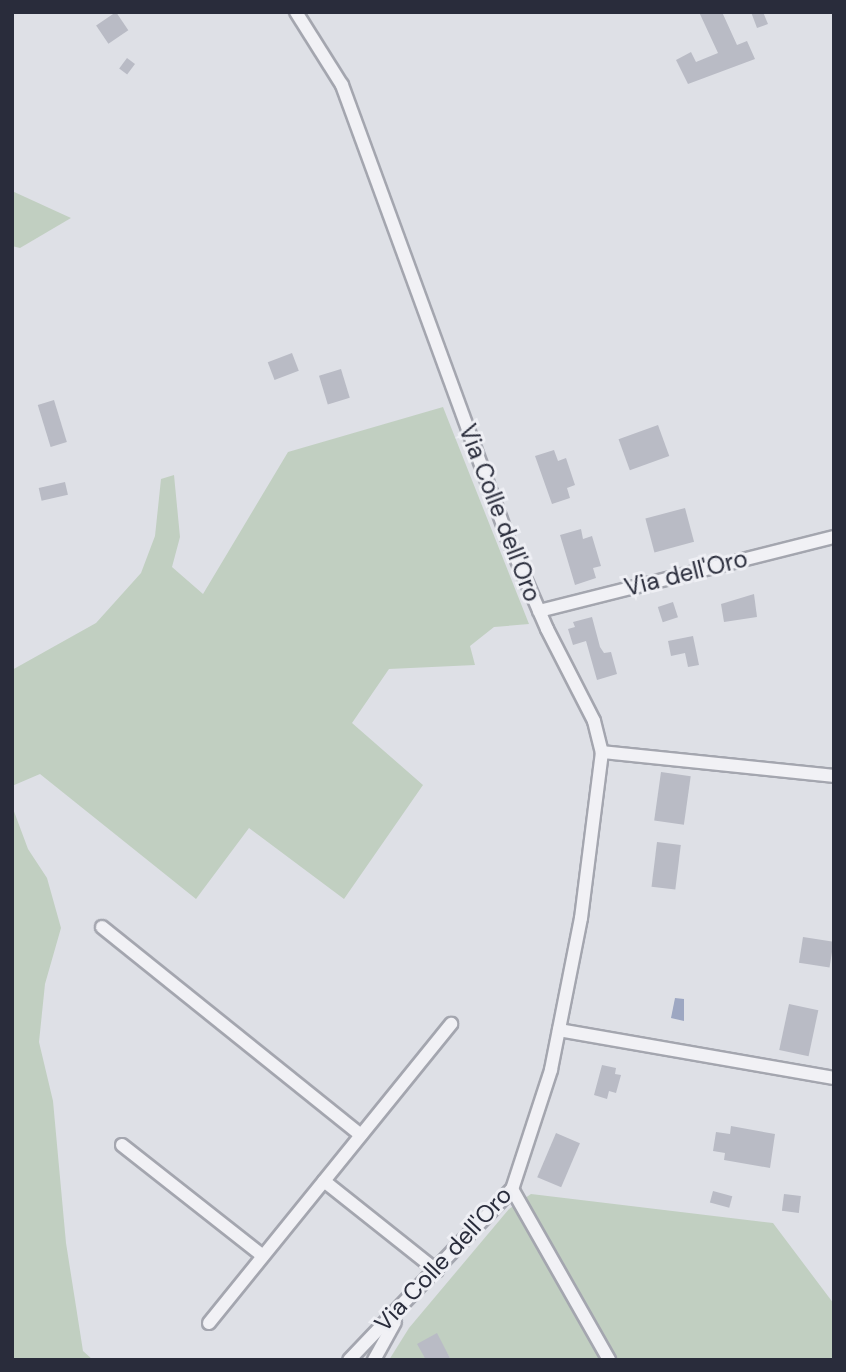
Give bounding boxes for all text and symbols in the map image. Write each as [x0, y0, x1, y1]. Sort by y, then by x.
street label: Via Colle dell'Oro [453, 420, 547, 606]
street label: Via dell'Oro [622, 544, 750, 602]
street label: Via Colle dell'Oro [368, 1180, 518, 1338]

